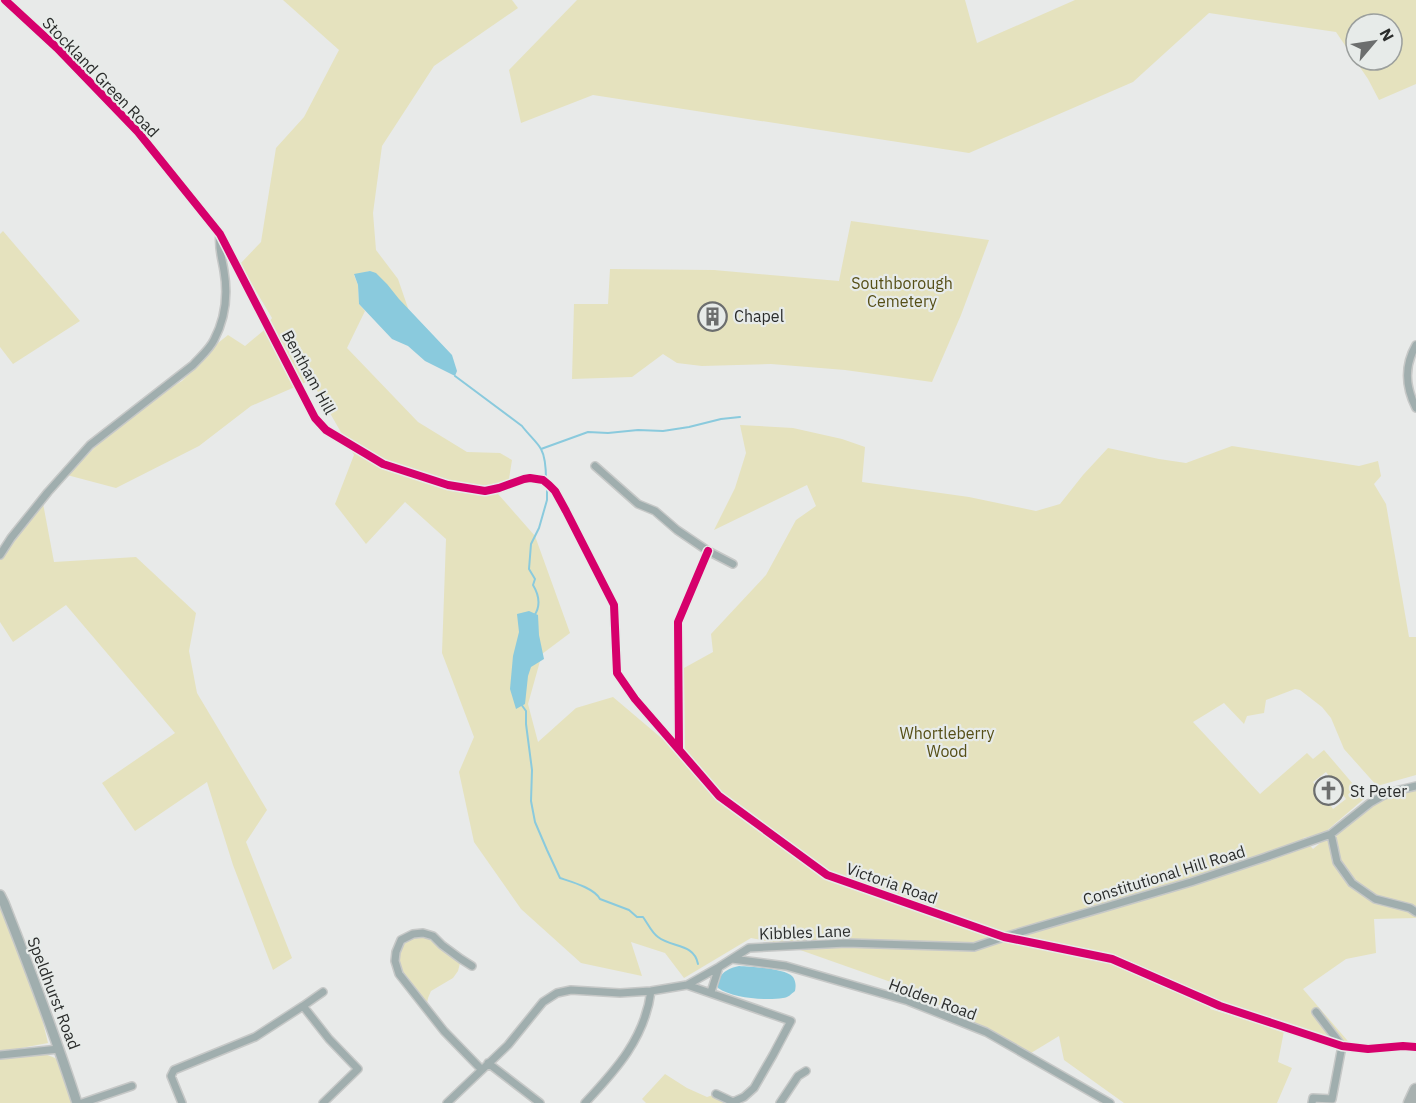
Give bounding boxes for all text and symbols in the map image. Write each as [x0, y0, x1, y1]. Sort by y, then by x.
north arrow [1344, 12, 1404, 72]
street label: Stockland Green Road [38, 13, 164, 141]
text: N [1376, 25, 1399, 45]
park label: Southborough Cemetery [851, 273, 953, 311]
building icon: Chapel [697, 300, 729, 332]
place label: Chapel [734, 306, 784, 326]
street label: Bentham Hill [278, 326, 340, 418]
park label: Whortleberry Wood [900, 723, 994, 761]
church icon: St Peter [1313, 775, 1345, 807]
place label: St Peter [1350, 781, 1407, 801]
street label: Constitutional Hill Road [1080, 841, 1248, 909]
street label: Victoria Road [844, 858, 940, 908]
street label: Kibbles Lane [759, 920, 851, 944]
street label: Speldhurst Road [23, 934, 85, 1052]
street label: Holden Road [886, 974, 980, 1024]

